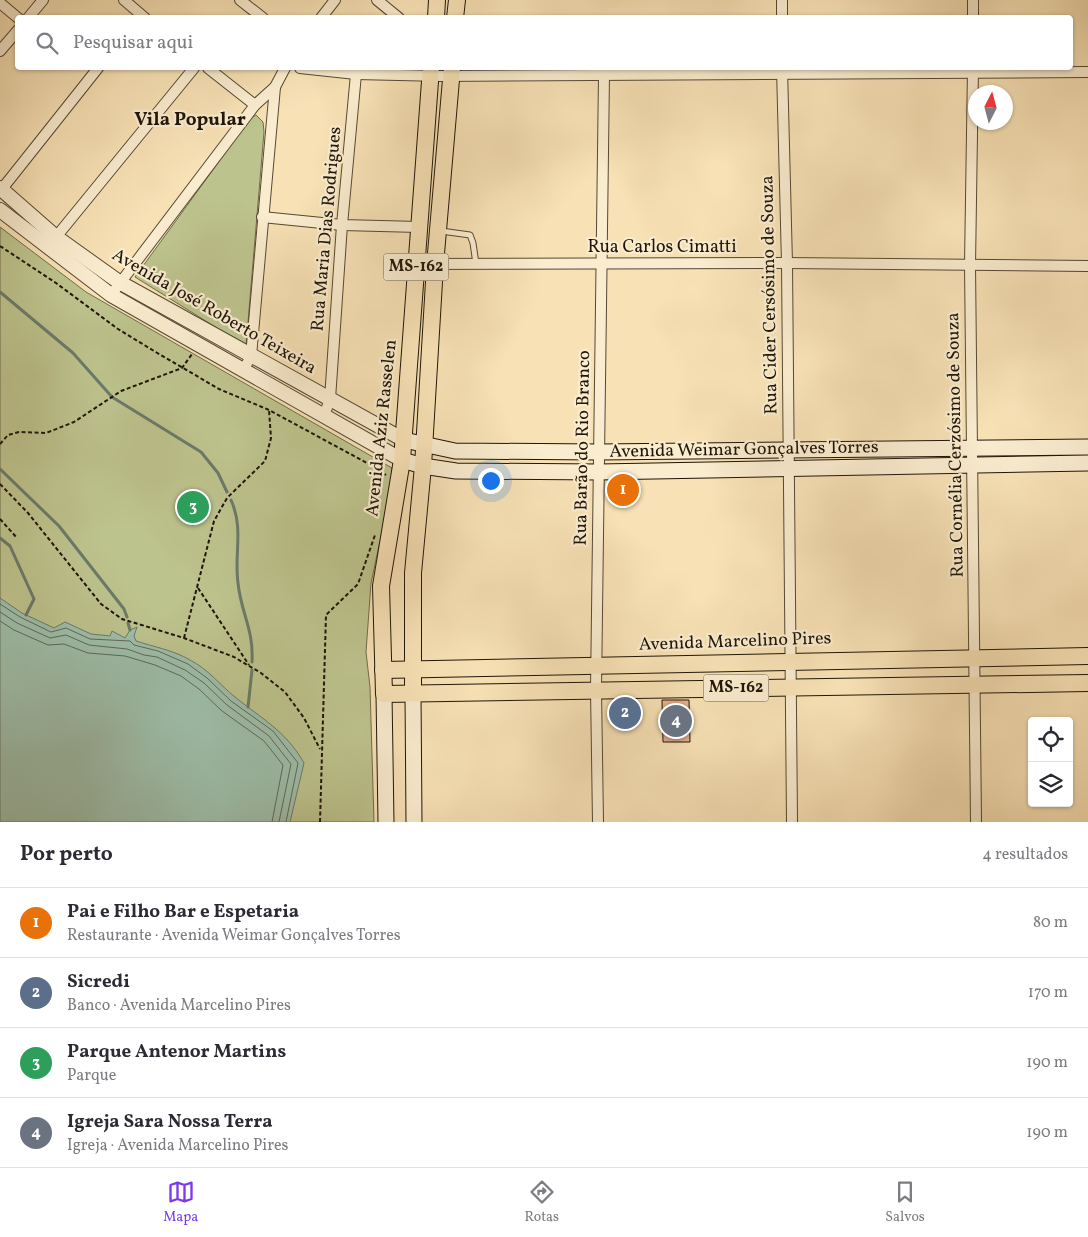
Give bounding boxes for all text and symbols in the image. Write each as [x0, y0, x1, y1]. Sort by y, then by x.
search box [15, 15, 1073, 70]
icon: search [33, 29, 61, 57]
text: Pesquisar aqui [73, 30, 193, 56]
north arrow [968, 85, 1013, 130]
district label: Vila Popular [134, 107, 246, 133]
street label: Rua Maria Dias Rodrigues [306, 126, 348, 332]
street label: Rua Cider Cersósimo de Souza [755, 175, 785, 415]
street label: Rua Carlos Cimatti [587, 235, 737, 260]
street label: Avenida José Roberto Teixeira [107, 243, 321, 381]
road number: MS-162 [384, 253, 448, 280]
street label: Rua Cornélia Cerzósimo de Souza [941, 312, 971, 578]
street label: Avenida Aziz Rasselen [360, 338, 404, 518]
street label: Rua Barão do Rio Branco [569, 350, 597, 546]
street label: Avenida Weimar Gonçalves Torres [609, 435, 879, 465]
your location [478, 468, 504, 494]
pin: 1 [607, 471, 639, 509]
pin: 3 [177, 488, 209, 526]
street label: Avenida Marcelino Pires [638, 626, 832, 658]
road number: MS-162 [704, 674, 768, 701]
pin: 2 [609, 694, 641, 732]
pin: 4 [660, 702, 692, 740]
map controls [1028, 717, 1073, 807]
button: locate [1028, 717, 1073, 762]
button: layers [1028, 762, 1073, 807]
text: Por perto [20, 840, 113, 869]
text: 4 resultados [982, 844, 1068, 866]
text: Pai e Filho Bar e Espetaria [67, 899, 299, 925]
text: 1 [33, 912, 39, 934]
text: 80 m [1033, 912, 1068, 934]
text: Restaurante · Avenida Weimar Gonçalves Torres [67, 925, 401, 947]
text: Sicredi [67, 969, 130, 995]
text: 2 [32, 982, 40, 1004]
text: 170 m [1028, 982, 1068, 1004]
text: Banco · Avenida Marcelino Pires [67, 995, 291, 1017]
text: Parque Antenor Martins [67, 1039, 286, 1065]
text: 3 [32, 1052, 40, 1074]
text: 190 m [1026, 1052, 1068, 1074]
text: Parque [67, 1065, 116, 1087]
text: Igreja Sara Nossa Terra [67, 1109, 273, 1135]
text: 4 [31, 1122, 41, 1144]
text: 190 m [1026, 1122, 1068, 1144]
text: Igreja · Avenida Marcelino Pires [67, 1135, 288, 1157]
tab: Mapa [163, 1178, 198, 1227]
tab: Rotas [524, 1178, 559, 1227]
tab: Salvos [885, 1178, 925, 1227]

